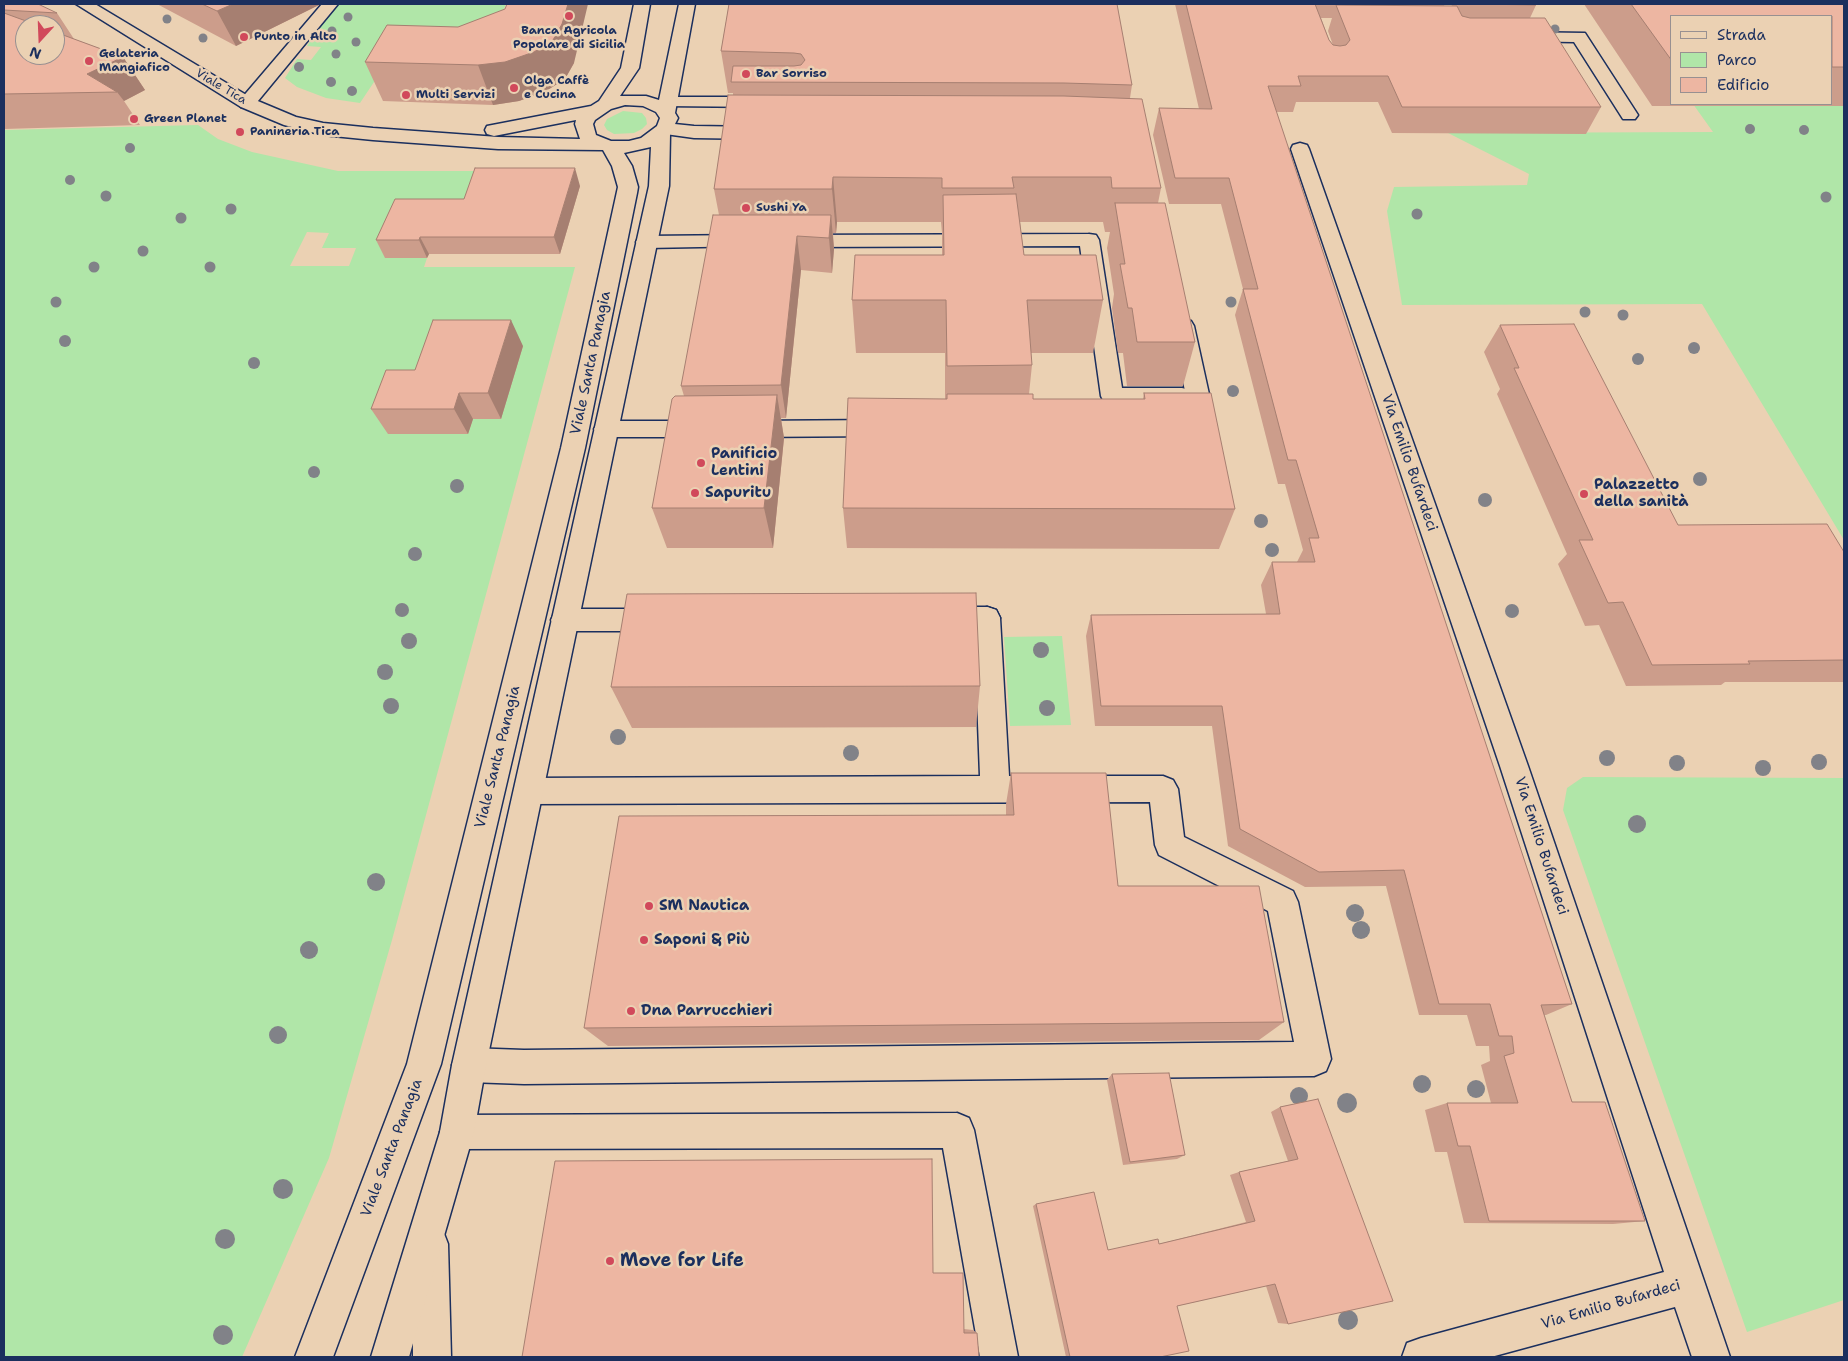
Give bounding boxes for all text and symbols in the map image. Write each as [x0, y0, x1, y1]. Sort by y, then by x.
marker: Banca Agricola Popolare di Sicilia [563, 10, 575, 22]
north arrow [15, 15, 65, 65]
legend [1670, 15, 1833, 105]
place label: Banca Agricola Popolare di Sicilia [513, 24, 625, 52]
text: Strada [1717, 25, 1766, 45]
place label: Punto in Alto [254, 30, 336, 44]
marker: Punto in Alto [238, 31, 250, 43]
text: N [27, 43, 44, 64]
place label: Gelateria Mangiafico [99, 47, 170, 75]
text: Parco [1717, 50, 1757, 70]
marker: Gelateria Mangiafico [83, 55, 95, 67]
street label: Viale Tica [193, 66, 249, 108]
place label: Bar Sorriso [756, 67, 827, 81]
marker: Bar Sorriso [740, 68, 752, 80]
place label: Olga Caffè e Cucina [524, 74, 589, 102]
text: Edificio [1717, 75, 1769, 95]
marker: Olga Caffè e Cucina [508, 82, 520, 94]
place label: Multi Servizi [416, 88, 495, 102]
marker: Multi Servizi [400, 89, 412, 101]
place label: Green Planet [144, 112, 227, 126]
marker: Green Planet [128, 113, 140, 125]
place label: Panineria Tica [250, 125, 339, 139]
marker: Panineria Tica [234, 126, 246, 138]
place label: Sushi Ya [756, 201, 807, 215]
marker: Sushi Ya [740, 202, 752, 214]
street label: Viale Santa Panagia [567, 289, 615, 437]
street label: Via Emilio Bufardeci [1377, 392, 1441, 534]
place label: Panificio Lentini [711, 445, 777, 480]
marker: Panificio Lentini [695, 457, 707, 469]
place label: Palazzetto della sanità [1594, 476, 1689, 511]
place label: Sapuritu [705, 484, 771, 502]
marker: Sapuritu [689, 487, 701, 499]
marker: Palazzetto della sanità [1578, 488, 1590, 500]
street label: Viale Santa Panagia [472, 684, 524, 830]
street label: Via Emilio Bufardeci [1510, 775, 1572, 917]
place label: SM Nautica [659, 897, 749, 915]
marker: SM Nautica [643, 900, 655, 912]
place label: Saponi & Più [654, 931, 750, 949]
marker: Saponi & Più [638, 934, 650, 946]
place label: Dna Parrucchieri [641, 1002, 772, 1020]
marker: Dna Parrucchieri [625, 1005, 637, 1017]
street label: Viale Santa Panagia [357, 1076, 427, 1220]
place label: Move for Life [620, 1250, 744, 1272]
marker: Move for Life [604, 1255, 616, 1267]
street label: Via Emilio Bufardeci [1539, 1276, 1683, 1334]

